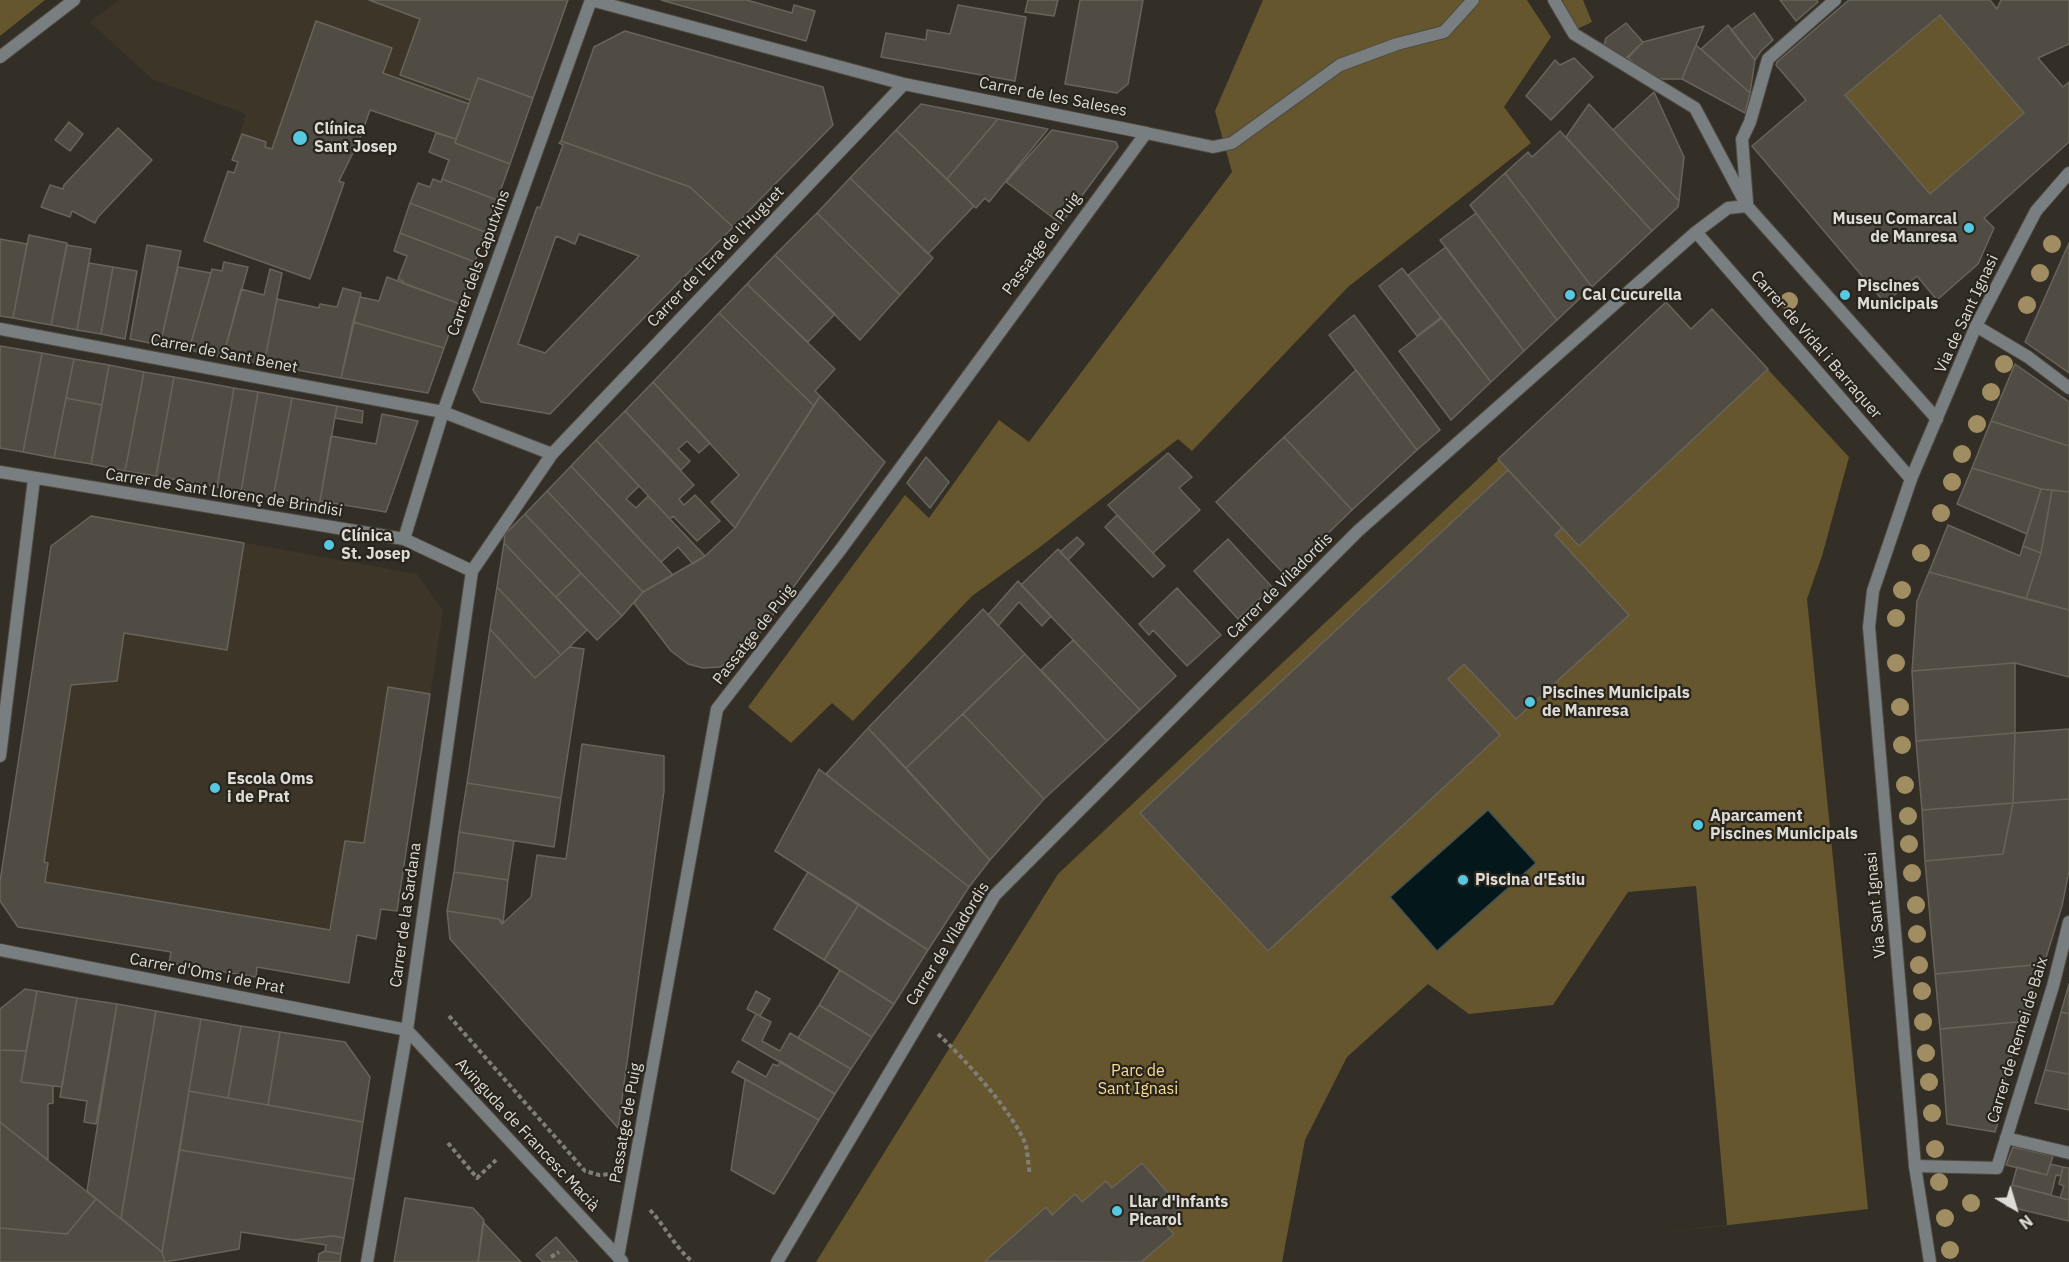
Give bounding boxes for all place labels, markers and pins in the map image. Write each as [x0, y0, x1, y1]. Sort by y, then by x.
place label: Clínica Sant Josep [314, 119, 397, 157]
marker: Clínica Sant Josep [291, 129, 309, 147]
place label: Museu Comarcal de Manresa [1833, 209, 1957, 247]
marker: Museu Comarcal de Manresa [1962, 221, 1976, 235]
place label: Piscines Municipals [1857, 276, 1938, 314]
place label: Cal Cucurella [1582, 285, 1682, 305]
marker: Cal Cucurella [1563, 288, 1577, 302]
marker: Piscines Municipals [1838, 288, 1852, 302]
place label: Clínica St. Josep [341, 526, 411, 564]
marker: Clínica St. Josep [322, 538, 336, 552]
place label: Piscines Municipals de Manresa [1542, 683, 1690, 721]
marker: Piscines Municipals de Manresa [1523, 695, 1537, 709]
place label: Escola Oms i de Prat [227, 769, 314, 807]
marker: Escola Oms i de Prat [208, 781, 222, 795]
place label: Aparcament Piscines Municipals [1710, 806, 1858, 844]
marker: Aparcament Piscines Municipals [1691, 818, 1705, 832]
place label: Piscina d'Estiu [1475, 870, 1585, 890]
marker: Piscina d'Estiu [1456, 873, 1470, 887]
place label: Llar d'infants Picarol [1129, 1192, 1228, 1230]
marker: Llar d'infants Picarol [1110, 1204, 1124, 1218]

